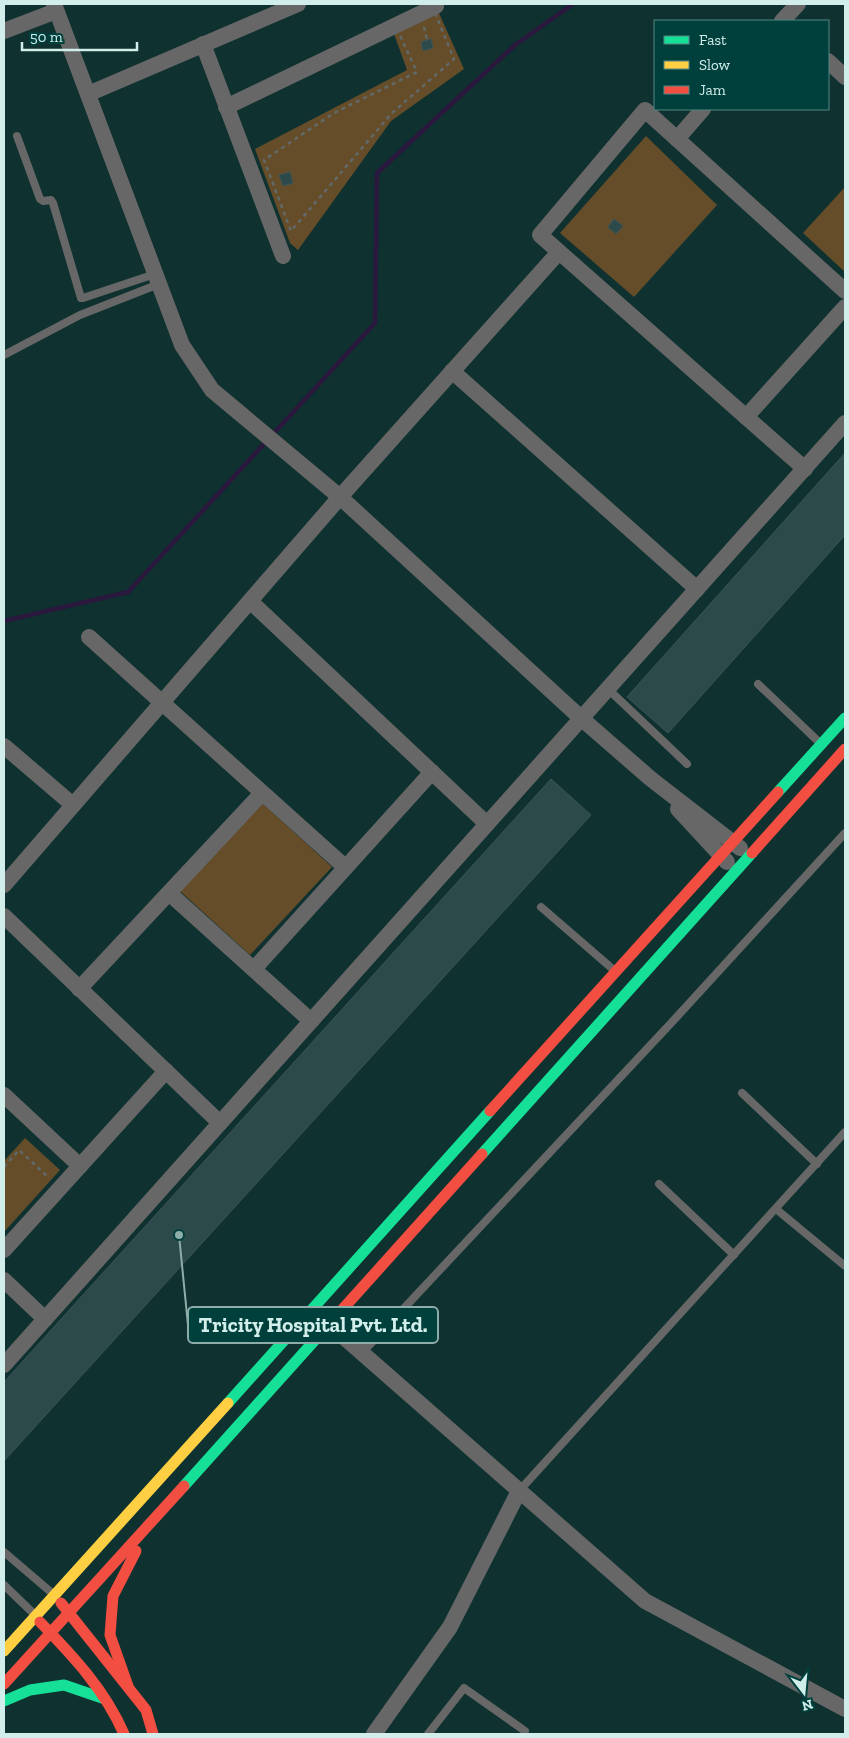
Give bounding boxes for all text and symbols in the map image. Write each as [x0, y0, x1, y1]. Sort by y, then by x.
scale bar [22, 20, 138, 52]
legend [654, 20, 829, 110]
text: 50 m [30, 28, 63, 46]
text: Fast [699, 31, 727, 49]
text: Slow [699, 56, 731, 74]
text: Jam [699, 81, 726, 99]
callout: Tricity Hospital Pvt. Ltd. [188, 1307, 438, 1343]
text: Tricity Hospital Pvt. Ltd. [199, 1312, 427, 1337]
north arrow [779, 1668, 829, 1718]
text: N [800, 1695, 815, 1715]

